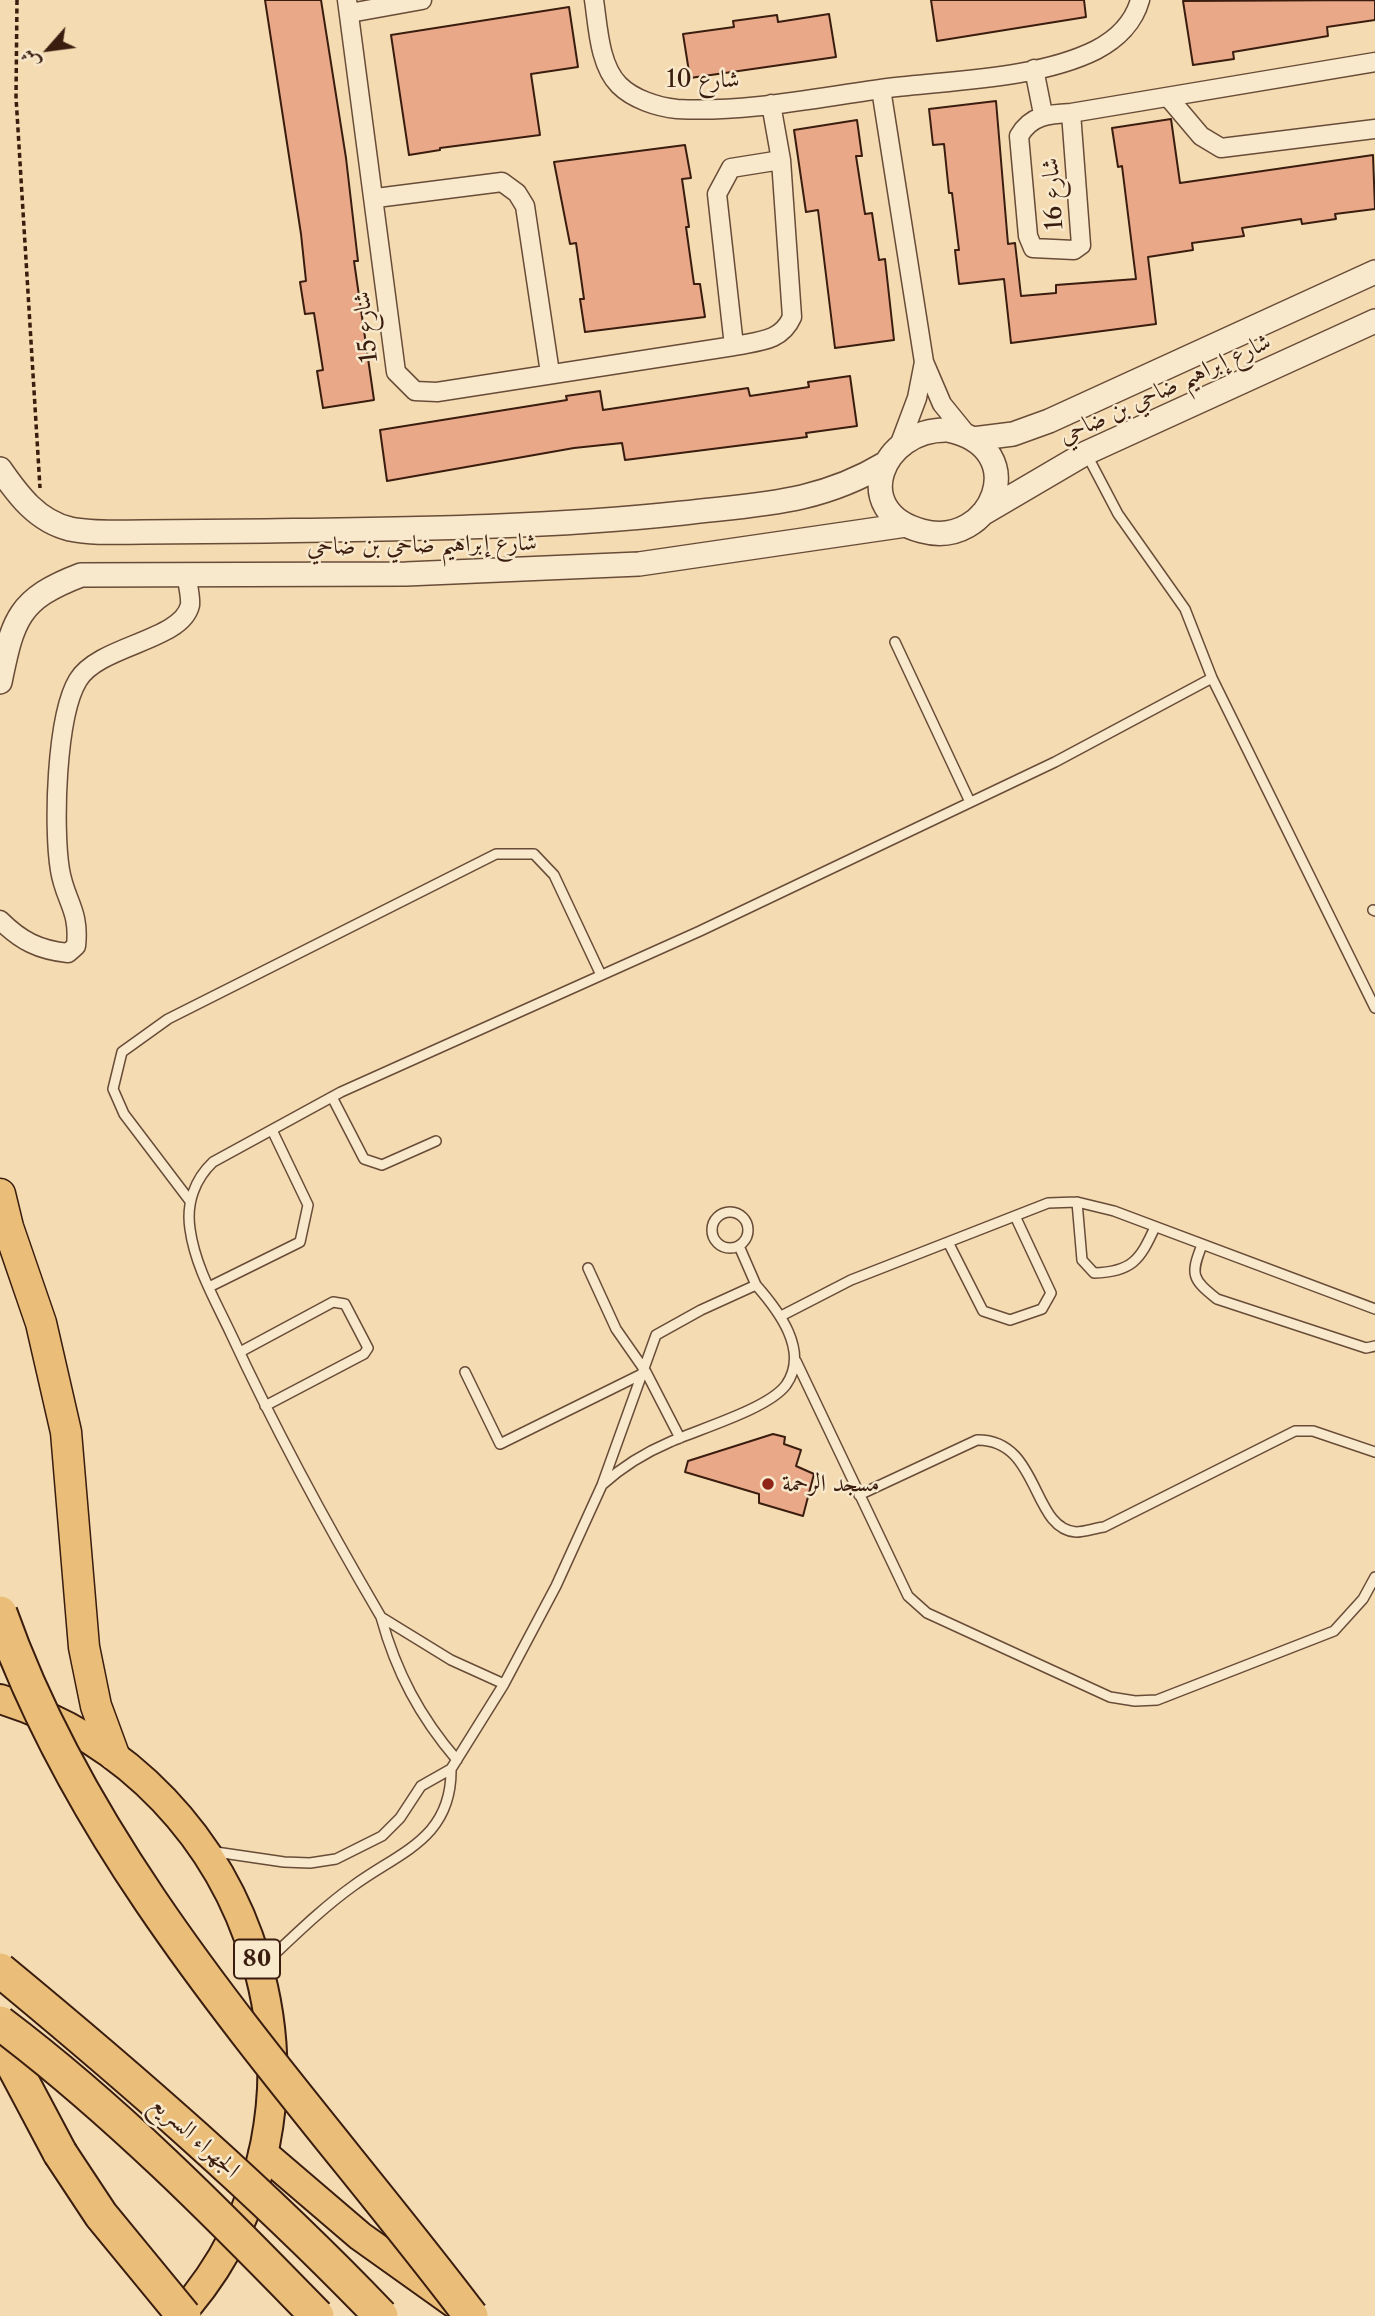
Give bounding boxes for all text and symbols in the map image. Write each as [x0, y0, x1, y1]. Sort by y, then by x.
north arrow [14, 14, 84, 84]
text: ش [15, 45, 45, 73]
street label: شارع 10 [666, 66, 740, 94]
street label: شارع 16 [1036, 157, 1070, 231]
street label: شارع 15 [347, 290, 385, 364]
street label: شارع إبراهيم ضاحي بن ضاحي [1055, 327, 1275, 451]
street label: شارع إبراهيم ضاحي بن ضاحي [307, 529, 537, 561]
place label: مسجد الرحمة [782, 1470, 879, 1498]
marker: مسجد الرحمة [760, 1476, 776, 1492]
road number: 80 [234, 1940, 280, 1978]
street label: الجهراء السريع [145, 2090, 245, 2184]

